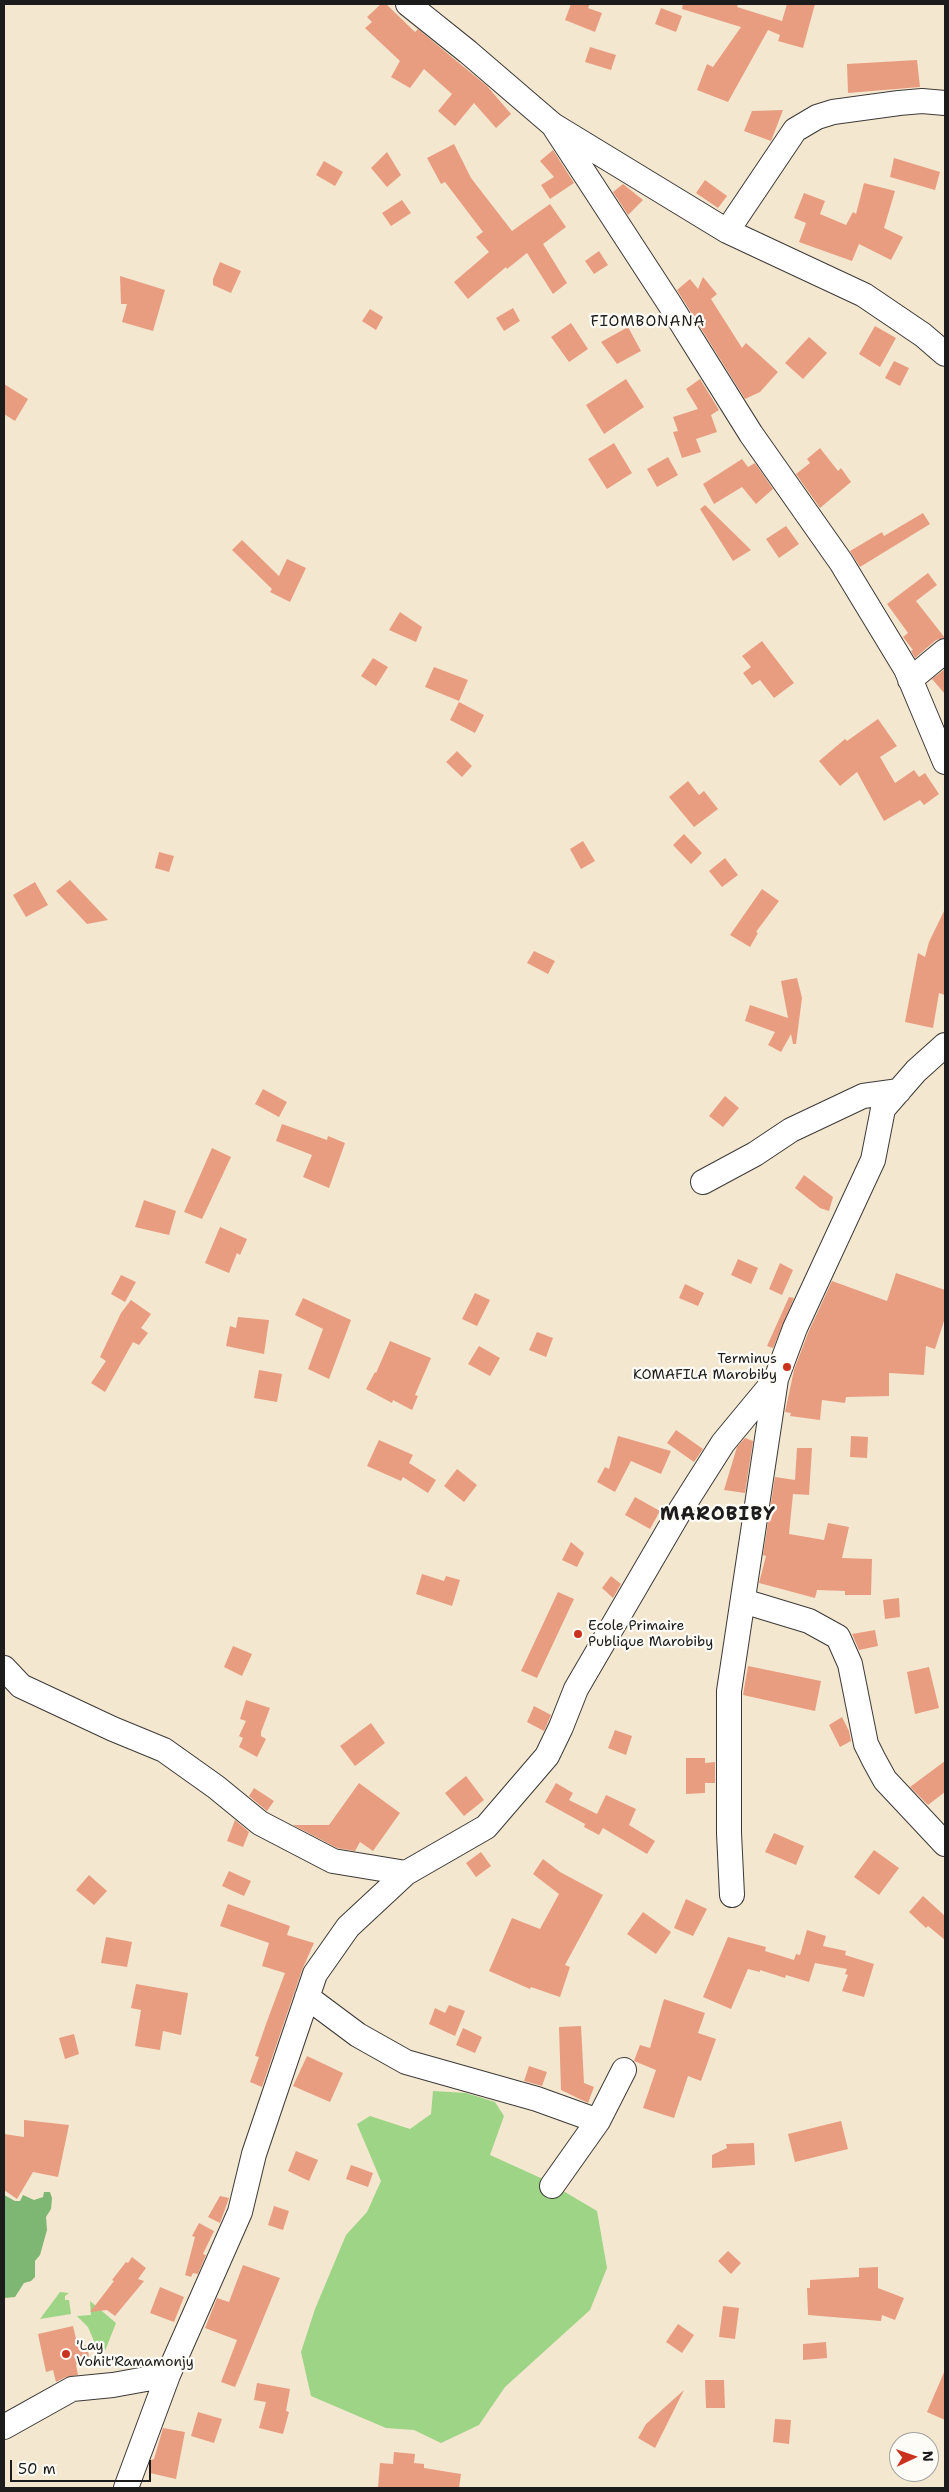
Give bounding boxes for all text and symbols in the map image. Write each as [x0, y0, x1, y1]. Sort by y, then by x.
district label: FIOMBONANA [589, 313, 707, 331]
place label: Terminus KOMAFILA Marobiby [633, 1351, 777, 1384]
marker: Terminus KOMAFILA Marobiby [781, 1361, 793, 1373]
district label: MAROBIBY [659, 1504, 777, 1526]
place label: Ecole Primaire Publique Marobiby [588, 1618, 713, 1650]
marker: Ecole Primaire Publique Marobiby [572, 1628, 584, 1640]
place label: 'Lay Vohit'Ramamonjy [76, 2338, 194, 2370]
marker: 'Lay Vohit'Ramamonjy [60, 2348, 72, 2360]
north arrow [889, 2432, 939, 2482]
scale bar [12, 2450, 154, 2482]
text: N [919, 2450, 937, 2462]
text: 50 m [18, 2459, 56, 2479]

